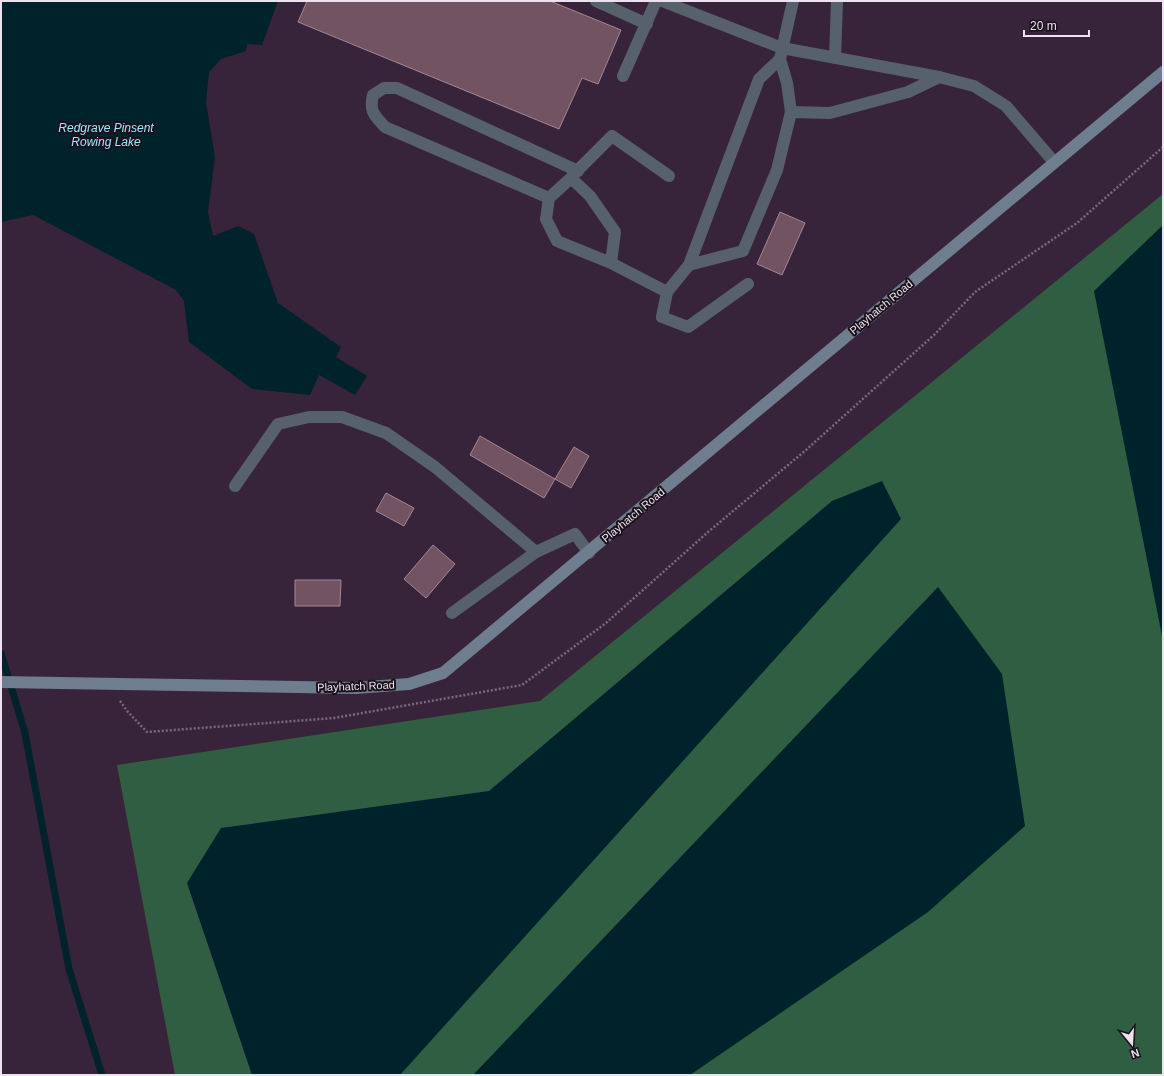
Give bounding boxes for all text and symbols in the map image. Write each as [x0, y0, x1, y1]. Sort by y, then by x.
scale bar [1024, 12, 1089, 38]
text: 20 m [1030, 19, 1057, 33]
water label: Redgrave Pinsent Rowing Lake [58, 121, 154, 149]
street label: Playhatch Road [847, 277, 915, 337]
street label: Playhatch Road [599, 485, 667, 545]
street label: Playhatch Road [317, 679, 395, 693]
north arrow [1112, 1024, 1152, 1064]
text: N [1129, 1047, 1141, 1060]

